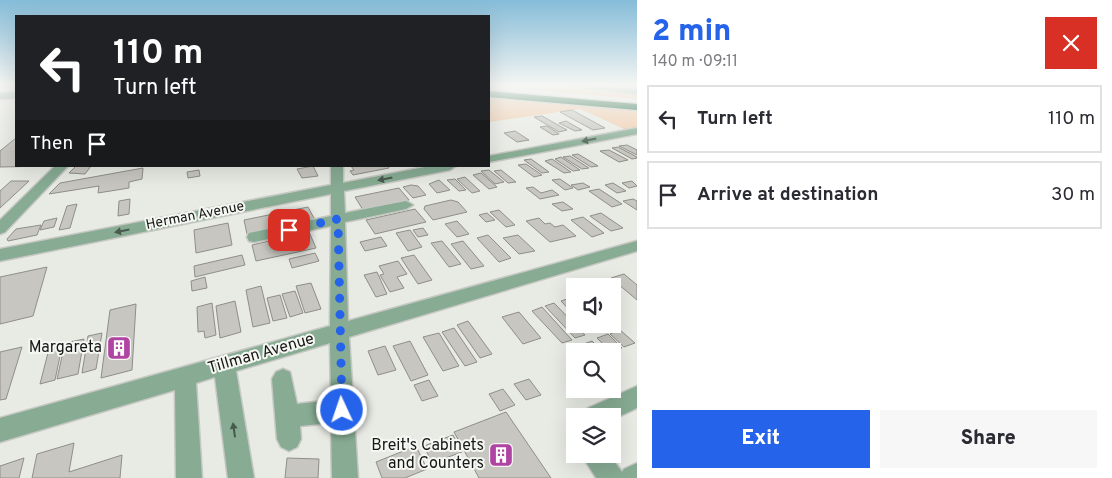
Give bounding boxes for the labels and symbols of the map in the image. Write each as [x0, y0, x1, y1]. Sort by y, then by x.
one-way arrow [581, 136, 597, 144]
one-way arrow [376, 175, 392, 183]
street label: Herman Avenue [144, 198, 246, 234]
pin [268, 209, 310, 251]
one-way arrow [114, 227, 130, 235]
street label: Tillman Avenue [206, 329, 316, 379]
building icon: Margareta [106, 335, 132, 361]
place label: Margareta [29, 338, 102, 358]
position arrow [315, 383, 367, 435]
one-way arrow [230, 421, 238, 437]
place label: Breit's Cabinets and Counters [371, 436, 484, 474]
building icon: Breit's Cabinets and Counters [488, 442, 514, 468]

